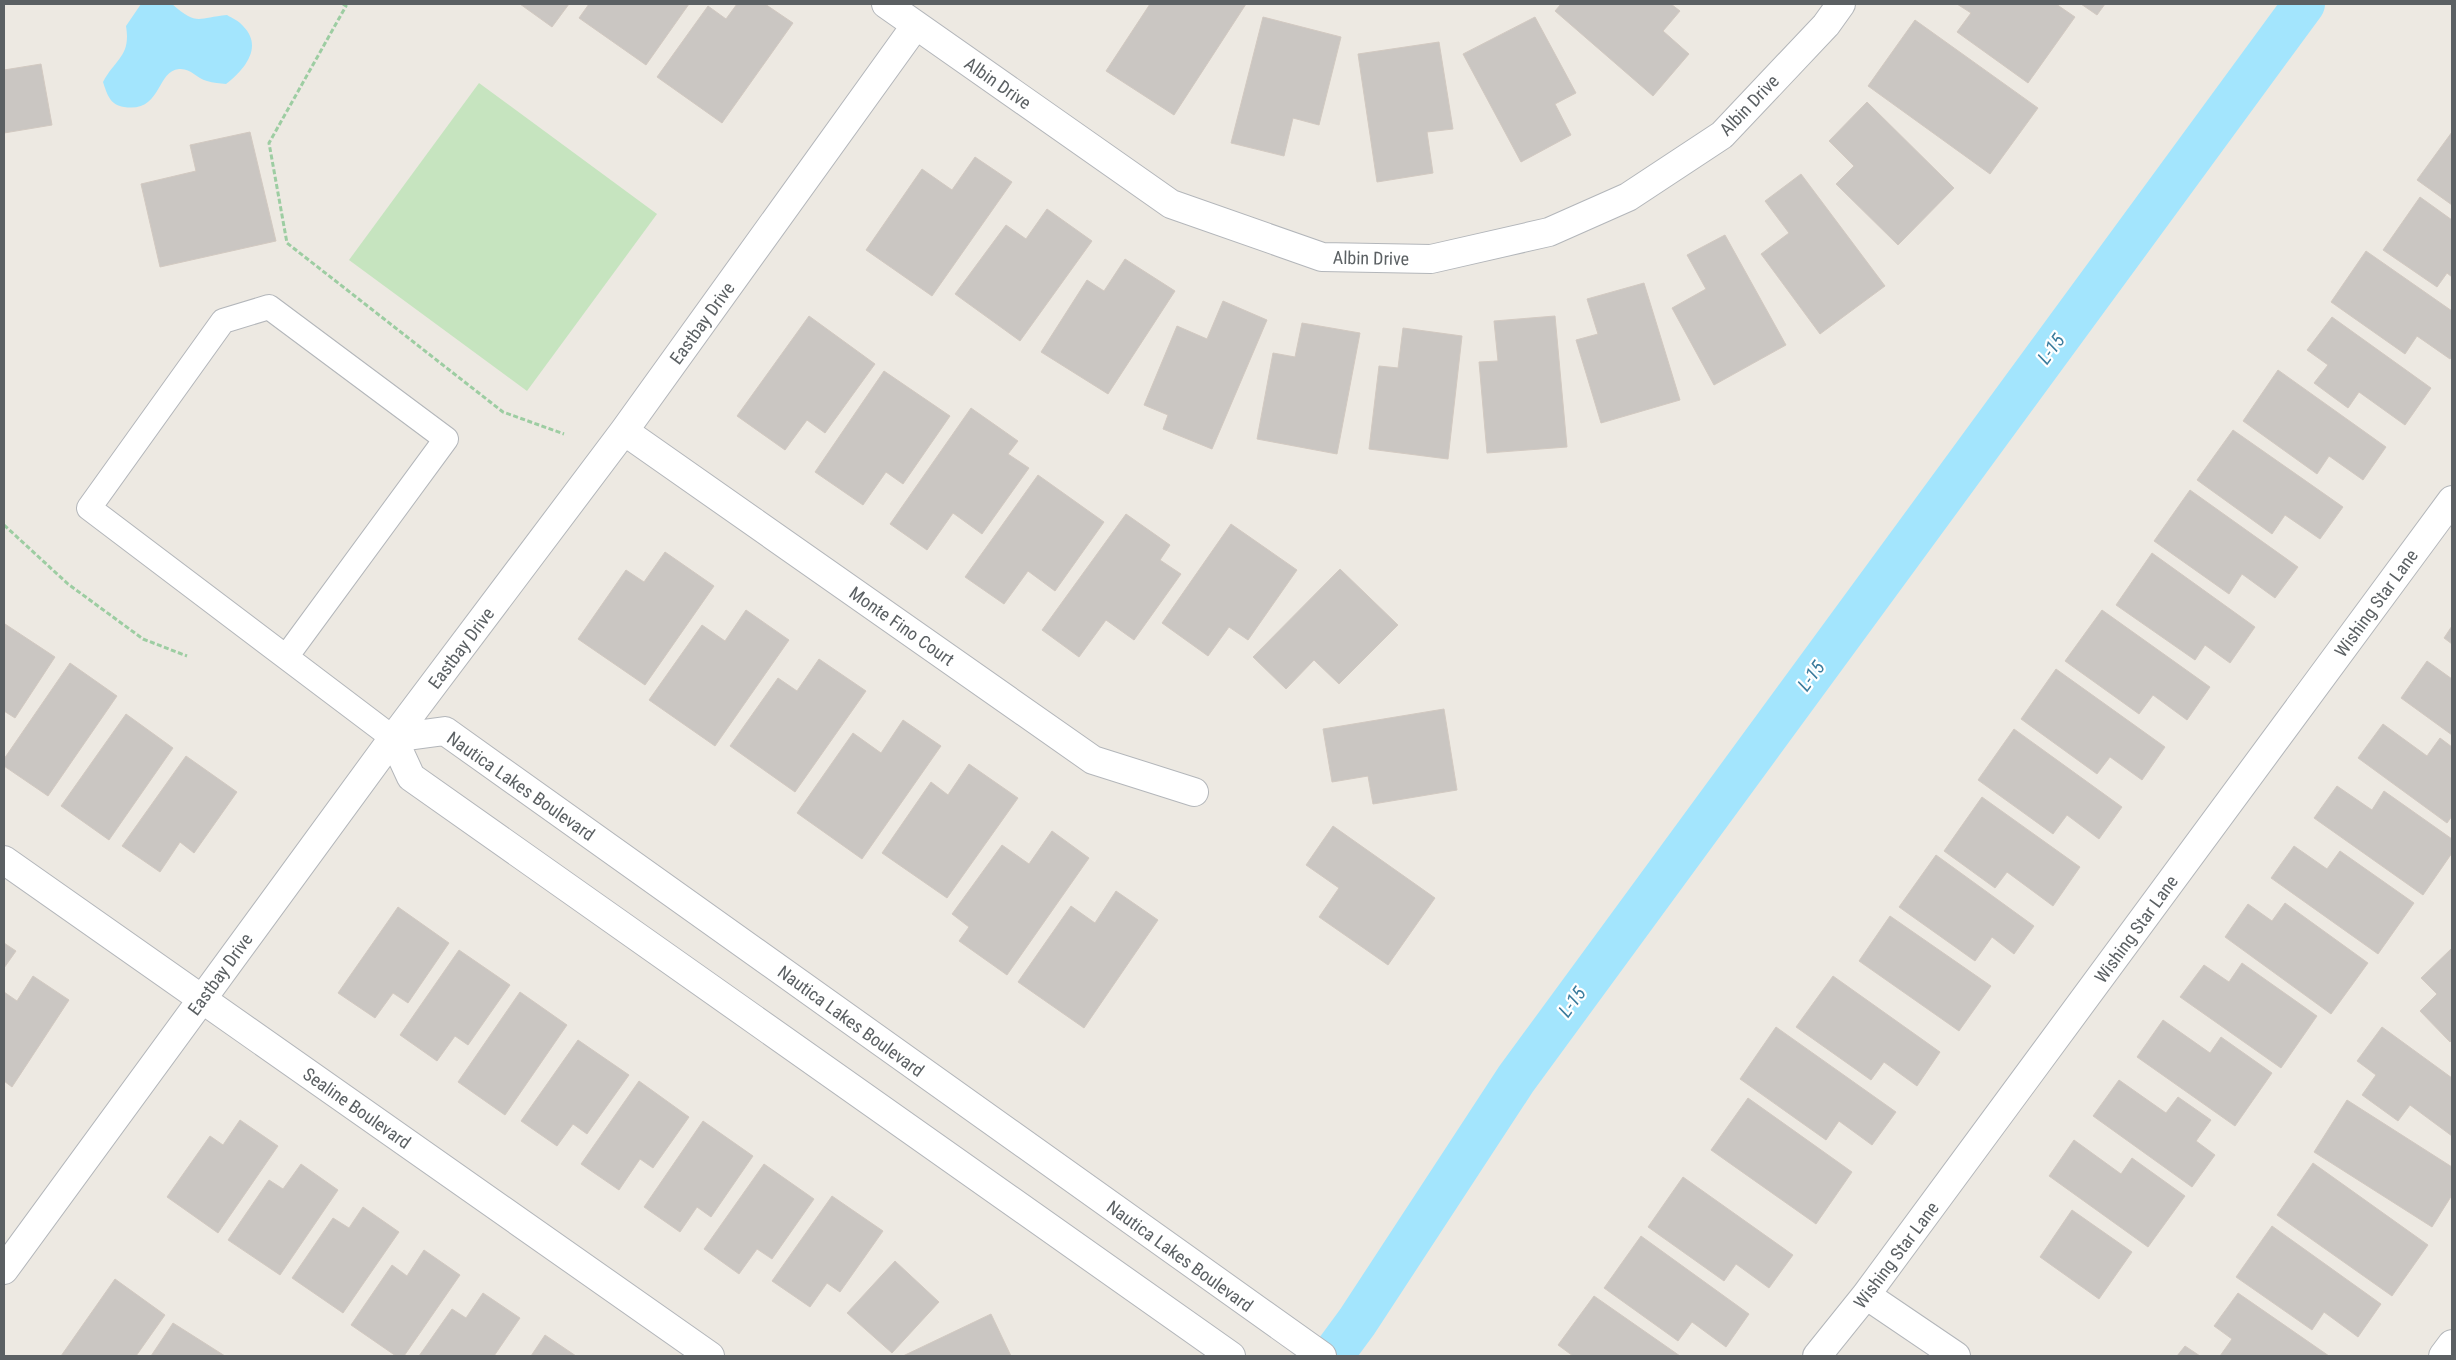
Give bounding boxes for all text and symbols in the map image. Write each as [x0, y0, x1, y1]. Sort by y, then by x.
street label: Albin Drive [961, 53, 1035, 113]
street label: Albin Drive [1715, 70, 1783, 140]
street label: Albin Drive [1333, 247, 1409, 269]
street label: Eastbay Drive [665, 278, 739, 368]
water label: L-15 [2032, 329, 2070, 369]
street label: Wishing Star Lane [2330, 545, 2422, 661]
street label: Monte Fino Court [846, 582, 958, 670]
street label: Eastbay Drive [424, 603, 498, 693]
water label: L-15 [1792, 656, 1830, 696]
street label: Nautica Lakes Boulevard [443, 727, 599, 845]
street label: Wishing Star Lane [2090, 871, 2182, 987]
street label: Eastbay Drive [183, 929, 257, 1019]
street label: Nautica Lakes Boulevard [774, 961, 928, 1081]
water label: L-15 [1553, 982, 1591, 1022]
street label: Sealine Boulevard [299, 1063, 415, 1153]
street label: Nautica Lakes Boulevard [1103, 1196, 1257, 1316]
street label: Wishing Star Lane [1849, 1198, 1943, 1312]

